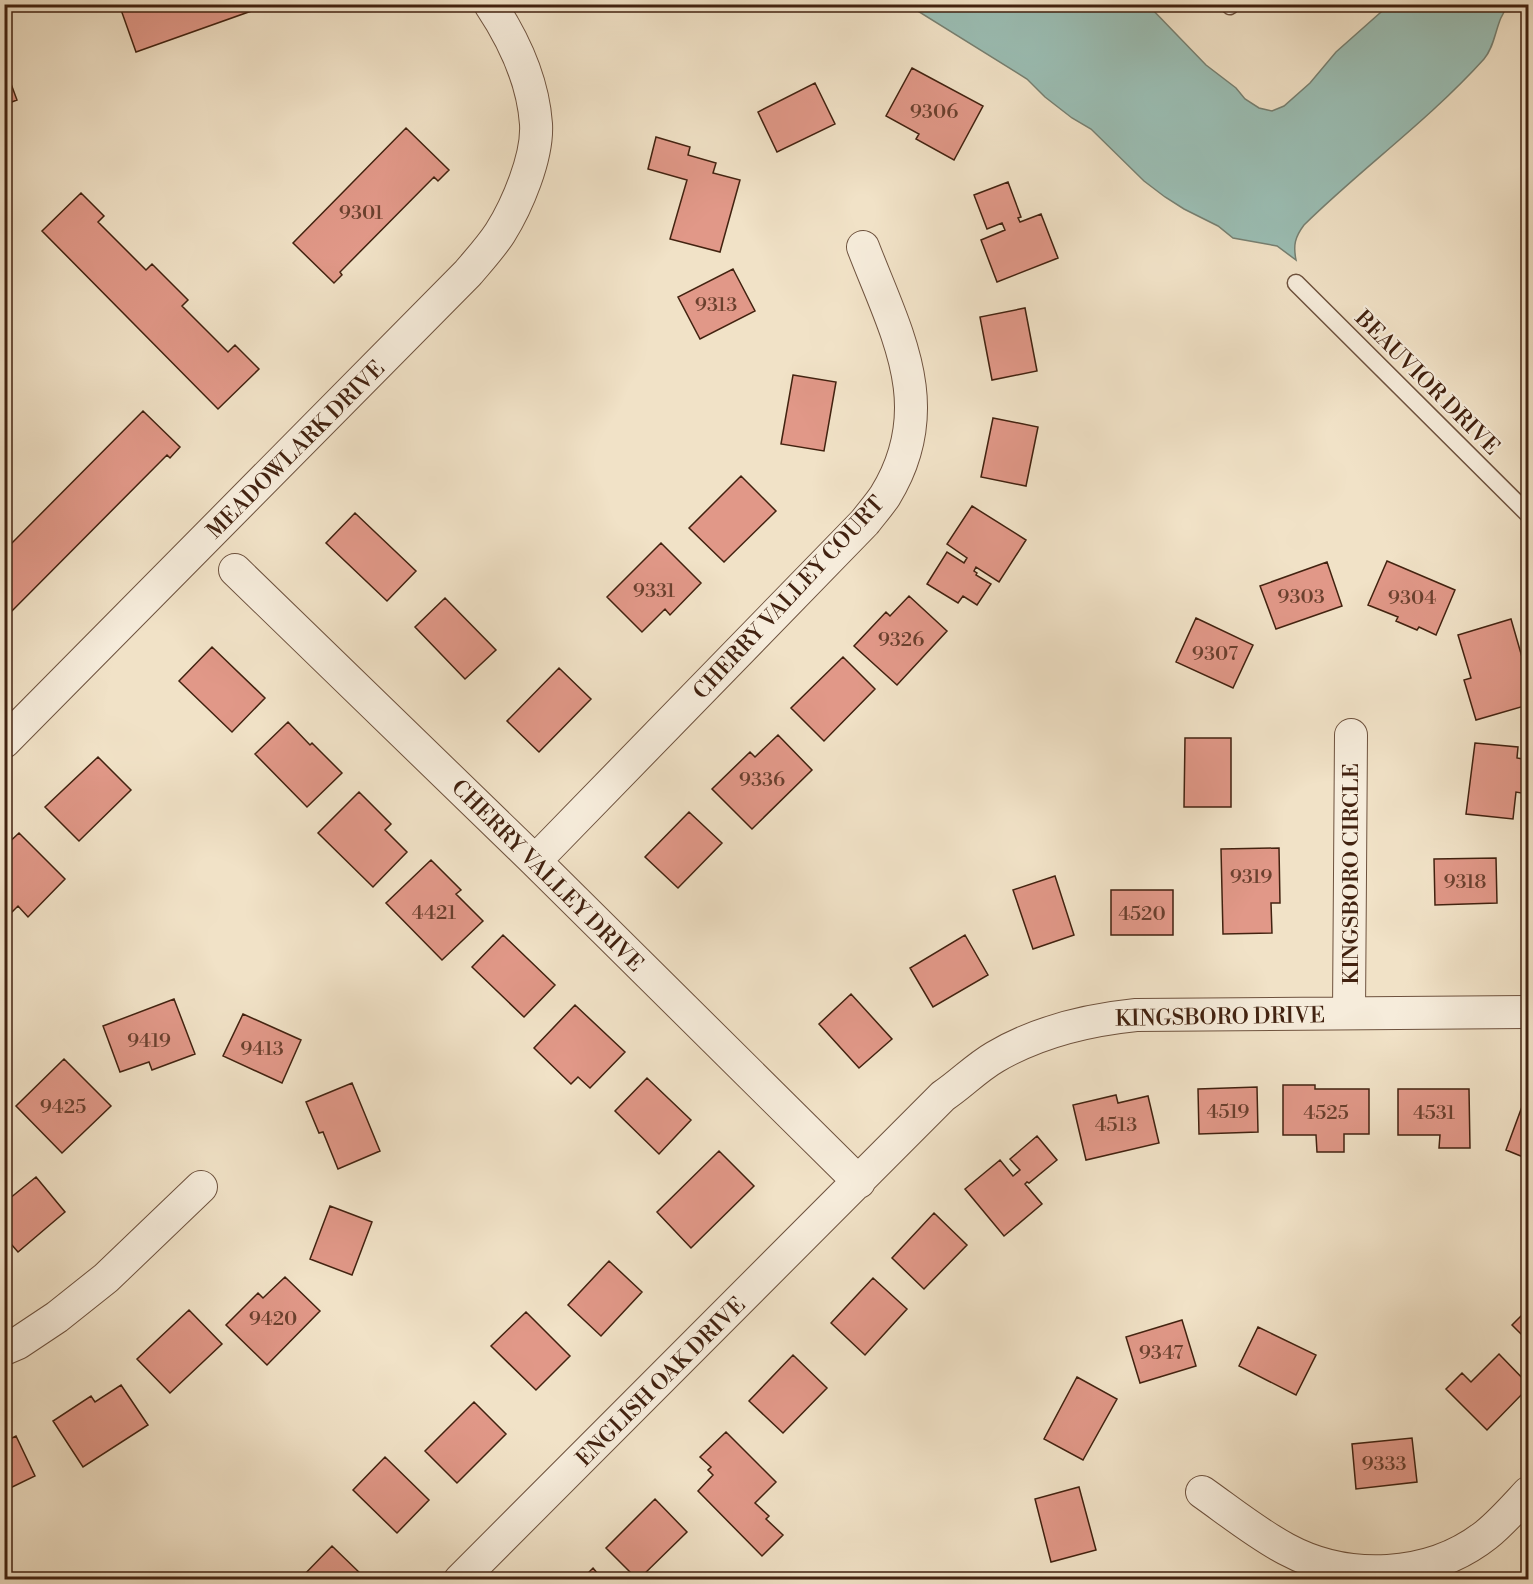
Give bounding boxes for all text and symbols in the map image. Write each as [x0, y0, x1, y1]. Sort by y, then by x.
house number: 9306 [910, 100, 958, 125]
house number: 9301 [339, 201, 384, 226]
house number: 9313 [695, 293, 737, 318]
street label: BEAUVIOR DRIVE [1348, 304, 1505, 461]
street label: MEADOWLARK DRIVE [201, 355, 391, 545]
street label: CHERRY VALLEY COURT [688, 491, 890, 705]
house number: 9331 [633, 579, 676, 604]
house number: 9303 [1277, 585, 1325, 610]
house number: 9304 [1388, 586, 1436, 611]
house number: 9326 [878, 628, 924, 653]
house number: 9307 [1192, 642, 1238, 667]
street label: KINGSBORO CIRCLE [1338, 763, 1365, 985]
house number: 9336 [739, 768, 785, 793]
street label: CHERRY VALLEY DRIVE [445, 774, 649, 978]
house number: 9319 [1230, 865, 1272, 890]
house number: 9318 [1443, 870, 1487, 895]
house number: 4421 [412, 901, 457, 926]
house number: 4520 [1118, 902, 1166, 927]
street label: KINGSBORO DRIVE [1115, 1002, 1325, 1033]
house number: 9419 [127, 1029, 171, 1054]
house number: 9413 [240, 1037, 284, 1062]
house number: 9425 [40, 1095, 86, 1120]
house number: 4519 [1207, 1100, 1249, 1125]
house number: 4525 [1303, 1101, 1349, 1126]
house number: 4531 [1413, 1101, 1455, 1126]
house number: 4513 [1095, 1113, 1137, 1138]
street label: ENGLISH OAK DRIVE [571, 1292, 751, 1472]
house number: 9420 [249, 1307, 297, 1332]
house number: 9347 [1139, 1341, 1183, 1366]
house number: 9333 [1361, 1452, 1407, 1477]

